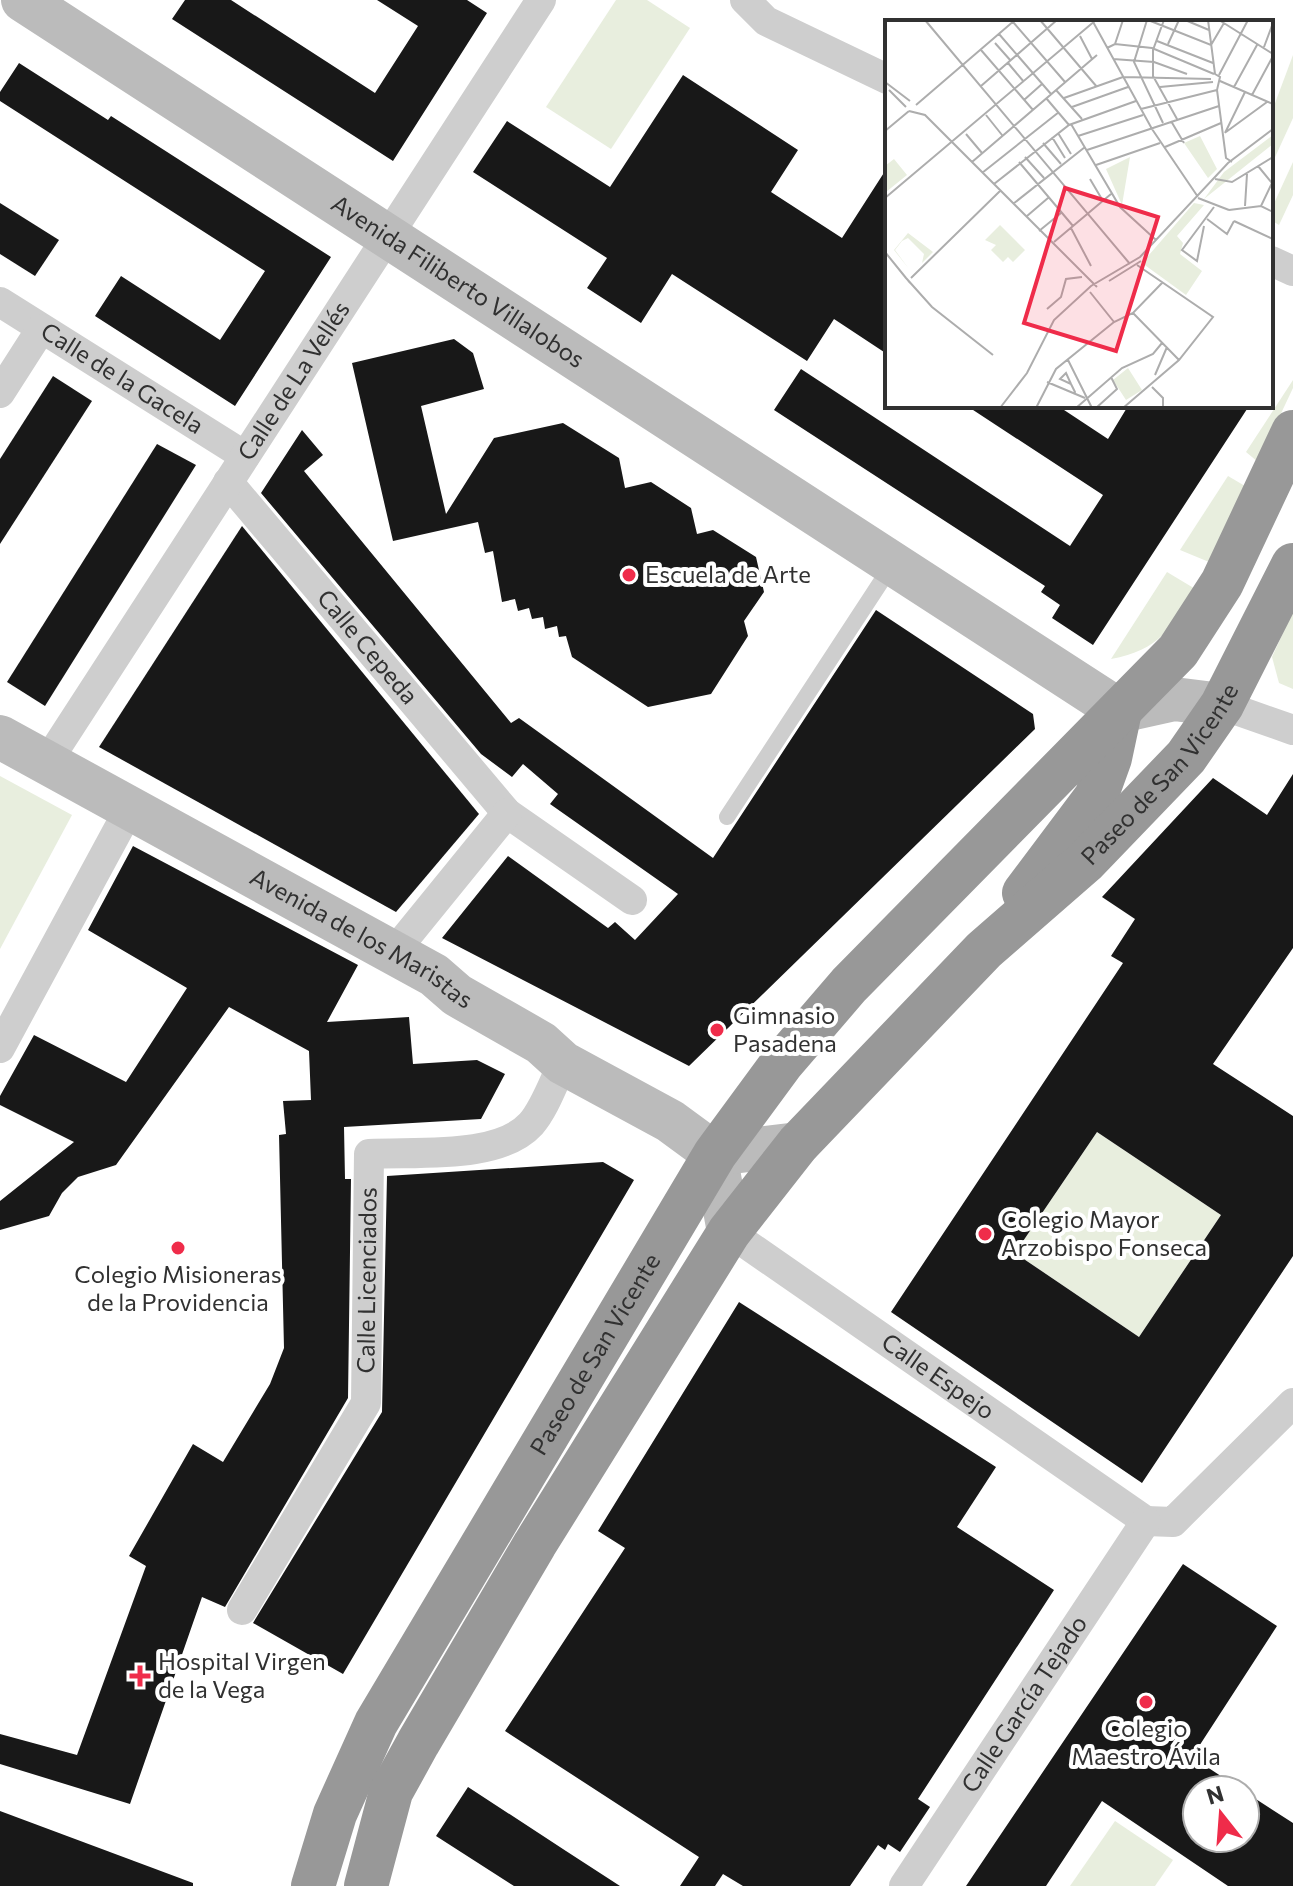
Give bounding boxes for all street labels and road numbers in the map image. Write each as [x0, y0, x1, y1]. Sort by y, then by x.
street label: Avenida Filiberto Villalobos [327, 188, 590, 373]
street label: Calle de La Vellés [231, 295, 355, 465]
street label: Calle de la Gacela [36, 316, 209, 439]
street label: Calle Cepeda [312, 583, 425, 709]
street label: Paseo de San Vicente [1074, 678, 1243, 870]
street label: Avenida de los Maristas [246, 861, 478, 1014]
street label: Calle Licenciados [350, 1187, 382, 1374]
street label: Paseo de San Vicente [523, 1248, 665, 1460]
street label: Calle Espejo [877, 1326, 1001, 1425]
street label: Calle García Tejado [954, 1610, 1092, 1797]

